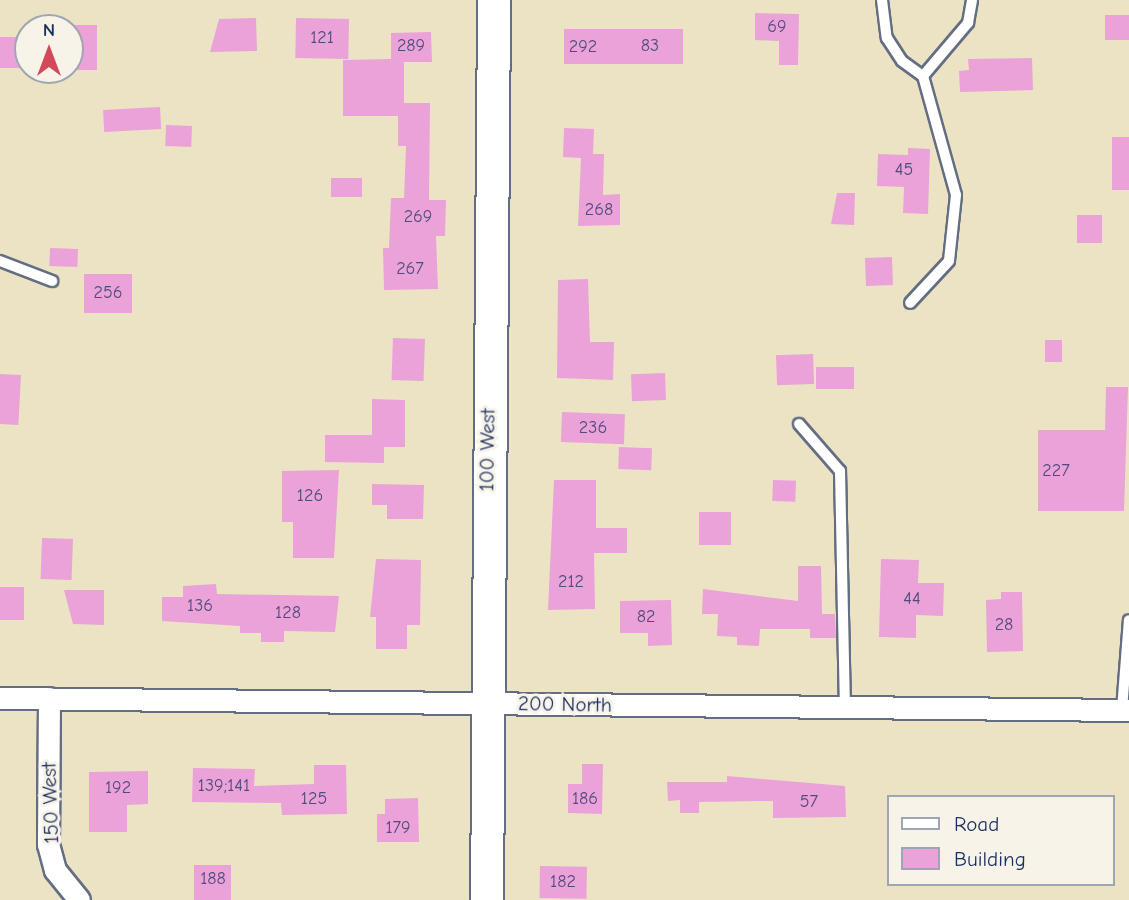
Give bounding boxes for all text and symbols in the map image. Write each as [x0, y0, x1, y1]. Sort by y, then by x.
north arrow [14, 14, 84, 84]
house number: 69 [767, 16, 787, 38]
text: N [43, 19, 55, 41]
house number: 121 [310, 27, 334, 49]
house number: 289 [397, 35, 425, 57]
house number: 83 [641, 35, 659, 57]
house number: 292 [569, 36, 597, 58]
house number: 45 [895, 159, 913, 181]
house number: 268 [585, 199, 613, 221]
house number: 269 [404, 206, 432, 228]
house number: 267 [396, 258, 424, 280]
house number: 256 [94, 282, 122, 304]
street label: 100 West [474, 408, 500, 492]
house number: 236 [579, 417, 607, 439]
house number: 227 [1042, 460, 1070, 482]
house number: 126 [297, 485, 323, 507]
house number: 212 [558, 571, 584, 593]
house number: 44 [903, 588, 921, 610]
house number: 136 [187, 595, 213, 617]
house number: 128 [275, 602, 301, 624]
house number: 82 [637, 606, 655, 628]
house number: 28 [995, 614, 1013, 636]
street label: 200 North [518, 691, 612, 717]
street label: 150 West [36, 762, 64, 844]
house number: 139;141 [198, 775, 250, 797]
house number: 192 [105, 777, 131, 799]
house number: 125 [301, 788, 327, 810]
house number: 186 [572, 788, 598, 810]
house number: 57 [800, 791, 818, 813]
legend [888, 795, 1115, 886]
text: Road [954, 812, 999, 836]
house number: 179 [385, 817, 411, 839]
text: Building [954, 847, 1026, 871]
house number: 188 [200, 868, 226, 890]
house number: 182 [550, 871, 576, 893]

